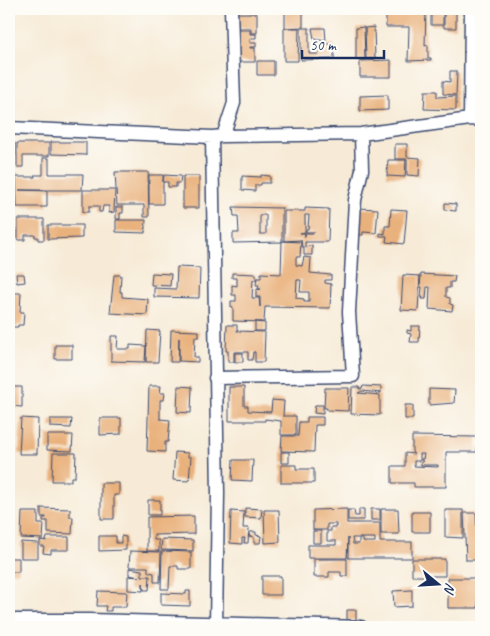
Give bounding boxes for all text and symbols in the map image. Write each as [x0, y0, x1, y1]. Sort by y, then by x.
scale bar [302, 28, 385, 60]
text: 50 m [310, 36, 337, 55]
north arrow [412, 558, 462, 608]
text: N [440, 581, 459, 597]

